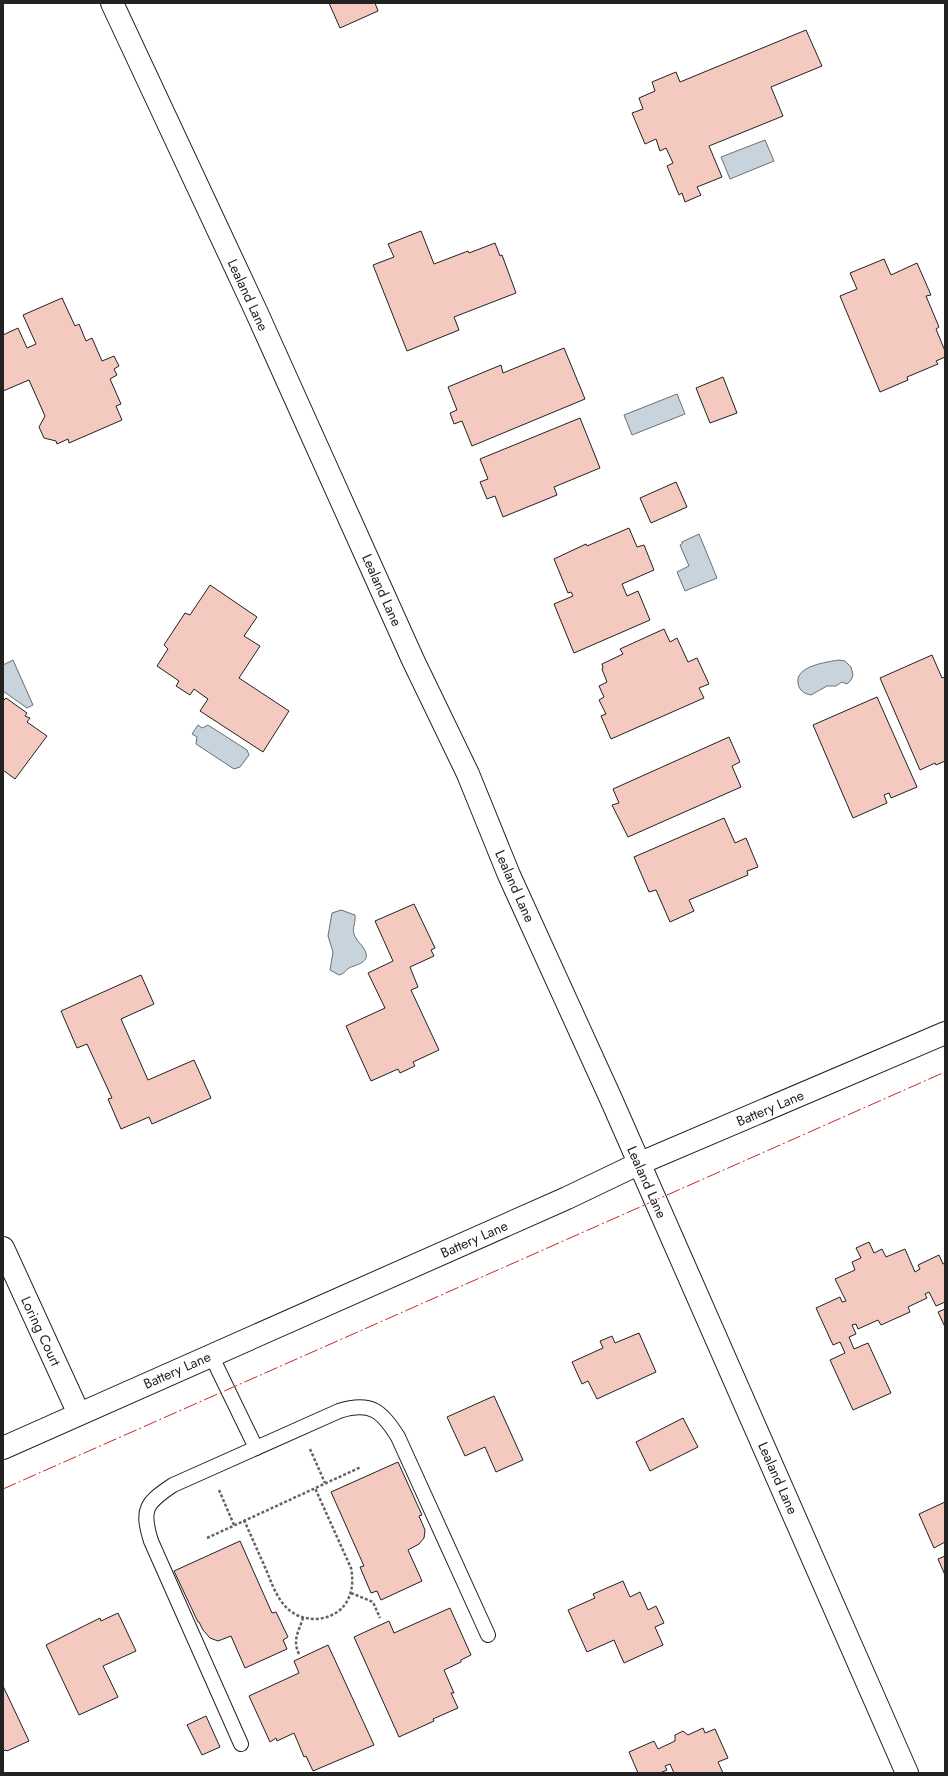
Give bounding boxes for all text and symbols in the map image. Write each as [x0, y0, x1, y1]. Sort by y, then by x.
street label: Lealand Lane [223, 256, 273, 334]
street label: Lealand Lane [357, 551, 407, 629]
street label: Lealand Lane [490, 847, 540, 925]
street label: Battery Lane [733, 1085, 807, 1131]
street label: Lealand Lane [622, 1143, 672, 1221]
street label: Battery Lane [437, 1215, 511, 1263]
street label: Loring Court [16, 1293, 66, 1370]
street label: Battery Lane [140, 1346, 214, 1394]
street label: Lealand Lane [753, 1439, 803, 1517]

